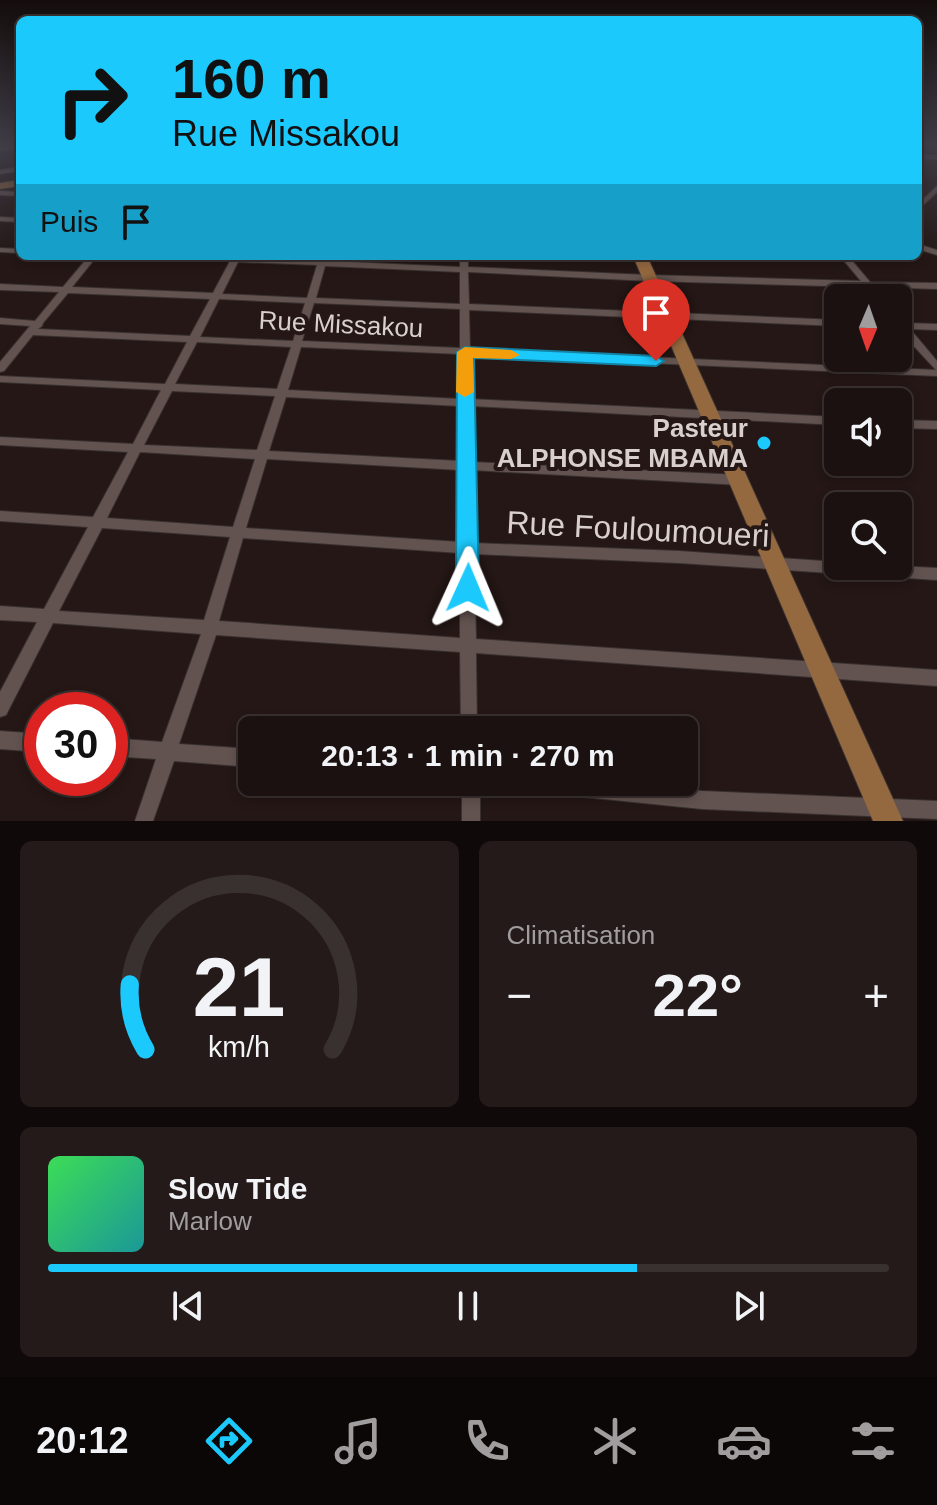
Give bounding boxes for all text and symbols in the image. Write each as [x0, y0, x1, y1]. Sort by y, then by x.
text: 160 m [172, 47, 331, 110]
icon: right [40, 48, 144, 152]
text: Rue Missakou [172, 113, 400, 154]
icon: arrive [114, 200, 158, 244]
text: Puis [40, 205, 98, 238]
pin [622, 279, 690, 361]
north arrow [824, 284, 912, 372]
map controls [824, 284, 912, 580]
icon: arrive [634, 291, 678, 335]
street label: Rue Missakou [258, 305, 424, 343]
button: sound [824, 388, 912, 476]
place label: Pasteur ALPHONSE MBAMA [497, 413, 748, 473]
marker: Pasteur ALPHONSE MBAMA [755, 434, 773, 452]
button: search [824, 492, 912, 580]
street label: Rue Fouloumoueri [506, 504, 770, 554]
position arrow [426, 546, 510, 630]
speed limit sign: 30 [24, 692, 128, 796]
text: 20:13 · 1 min · 270 m [321, 739, 615, 772]
text: Climatisation [507, 920, 655, 950]
text: 21 [193, 941, 286, 1034]
text: 22° [652, 962, 743, 1029]
text: − [507, 971, 532, 1020]
text: + [863, 971, 889, 1020]
text: km/h [208, 1031, 270, 1063]
text: Slow Tide [168, 1172, 307, 1205]
text: Marlow [168, 1206, 252, 1236]
icon: previous [166, 1284, 210, 1328]
icon: pause [446, 1284, 490, 1328]
icon: next [727, 1284, 771, 1328]
icon: directions [201, 1413, 257, 1469]
icon: music [330, 1413, 386, 1469]
icon: phone [459, 1413, 515, 1469]
icon: climate [587, 1413, 643, 1469]
icon: car [716, 1413, 772, 1469]
icon: filters [845, 1413, 901, 1469]
text: 20:12 [36, 1420, 128, 1461]

